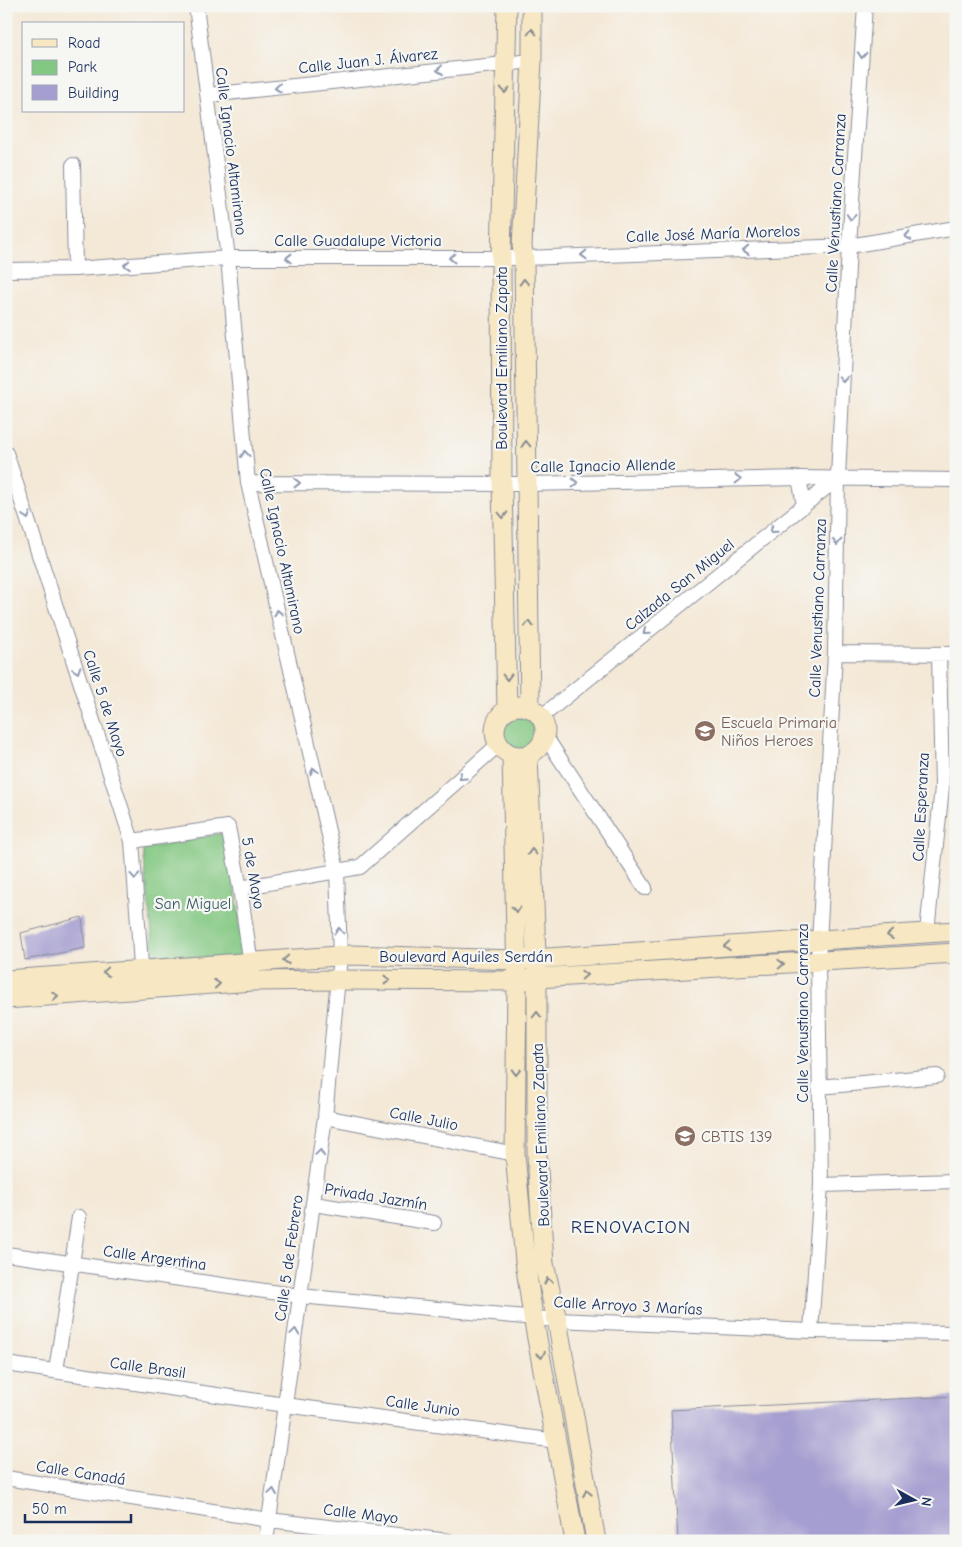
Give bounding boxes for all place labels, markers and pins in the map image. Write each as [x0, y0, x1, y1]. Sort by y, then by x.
place label: Escuela Primaria Niños Heroes [721, 714, 837, 750]
school or university icon: Escuela Primaria Niños Heroes [693, 719, 717, 743]
school or university icon: CBTIS 139 [673, 1124, 697, 1148]
place label: CBTIS 139 [701, 1128, 772, 1146]

